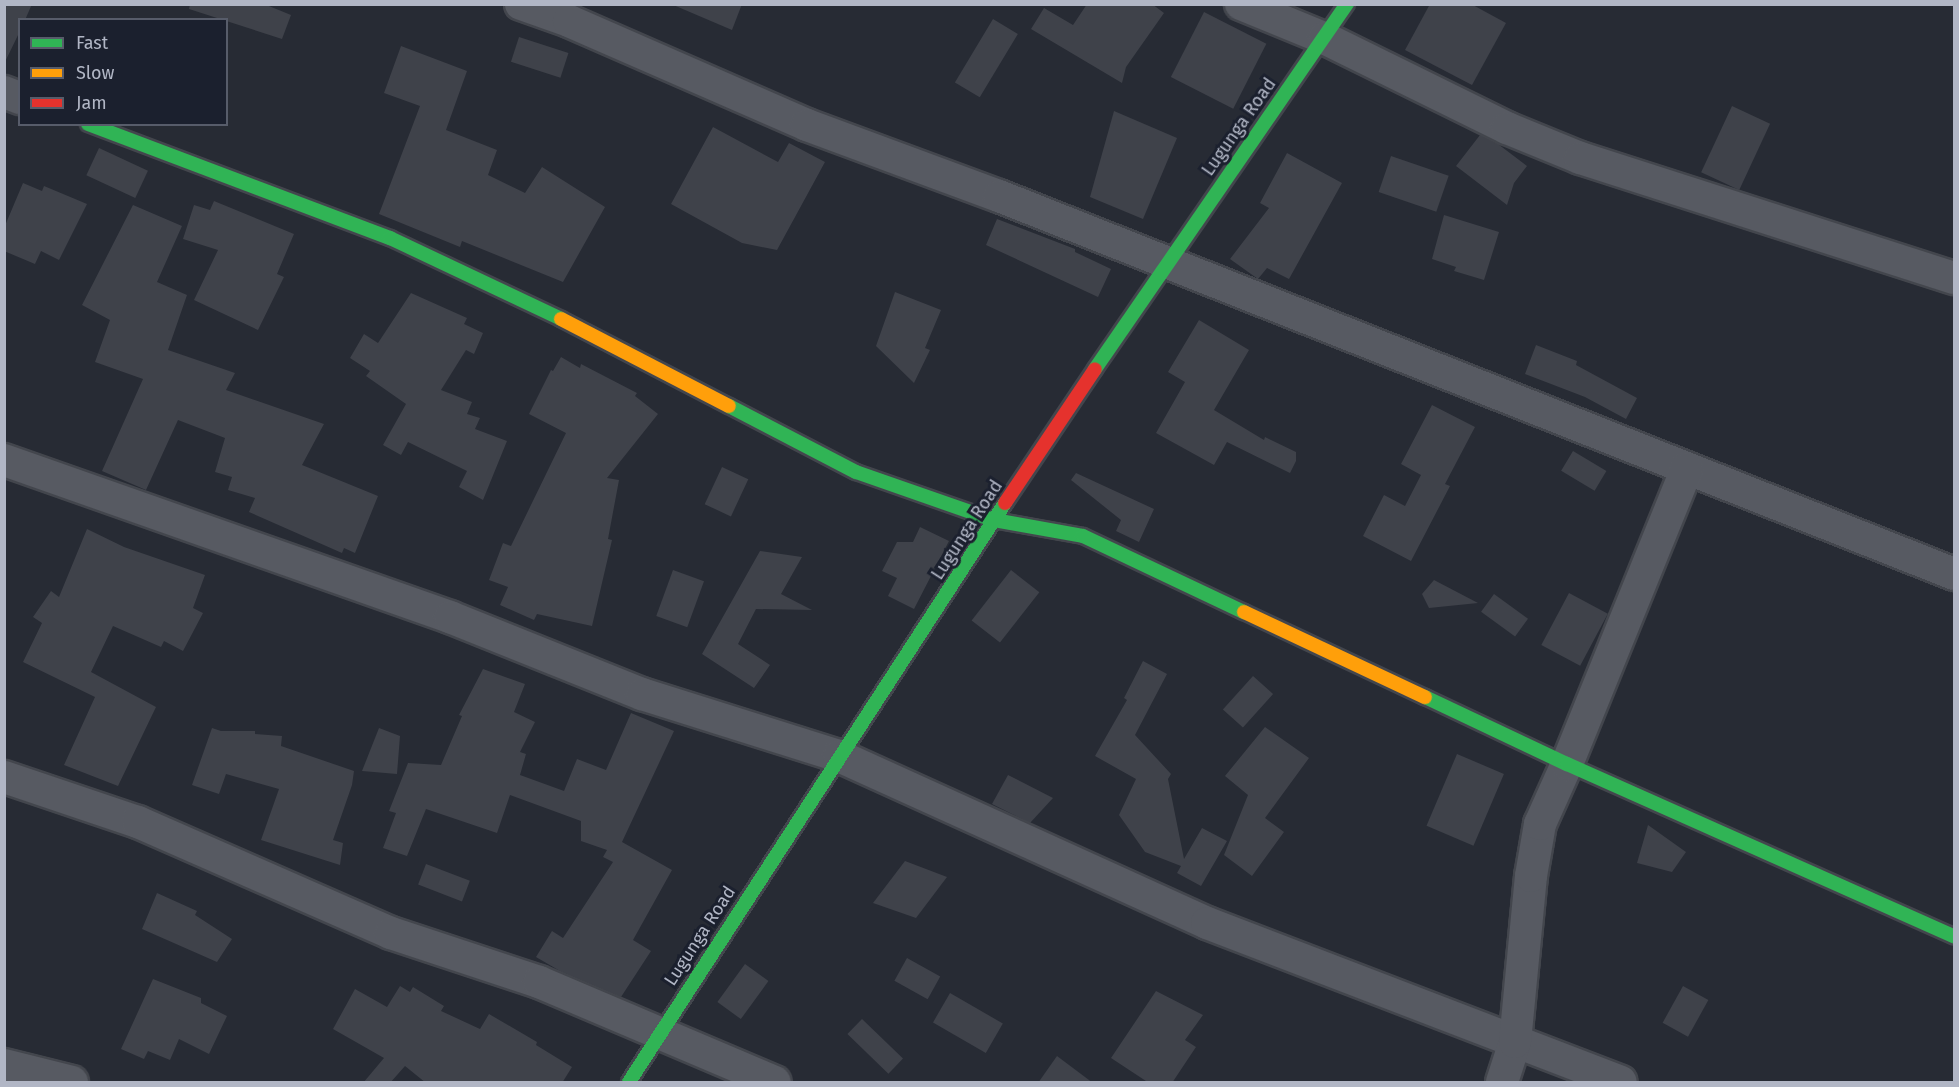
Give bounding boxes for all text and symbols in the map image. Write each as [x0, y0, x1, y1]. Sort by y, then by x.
legend [18, 18, 228, 126]
text: Fast [76, 32, 108, 54]
text: Slow [76, 62, 114, 84]
street label: Lugunga Road [1197, 74, 1281, 180]
text: Jam [76, 92, 107, 114]
street label: Lugunga Road [927, 476, 1007, 584]
street label: Lugunga Road [660, 882, 740, 990]

